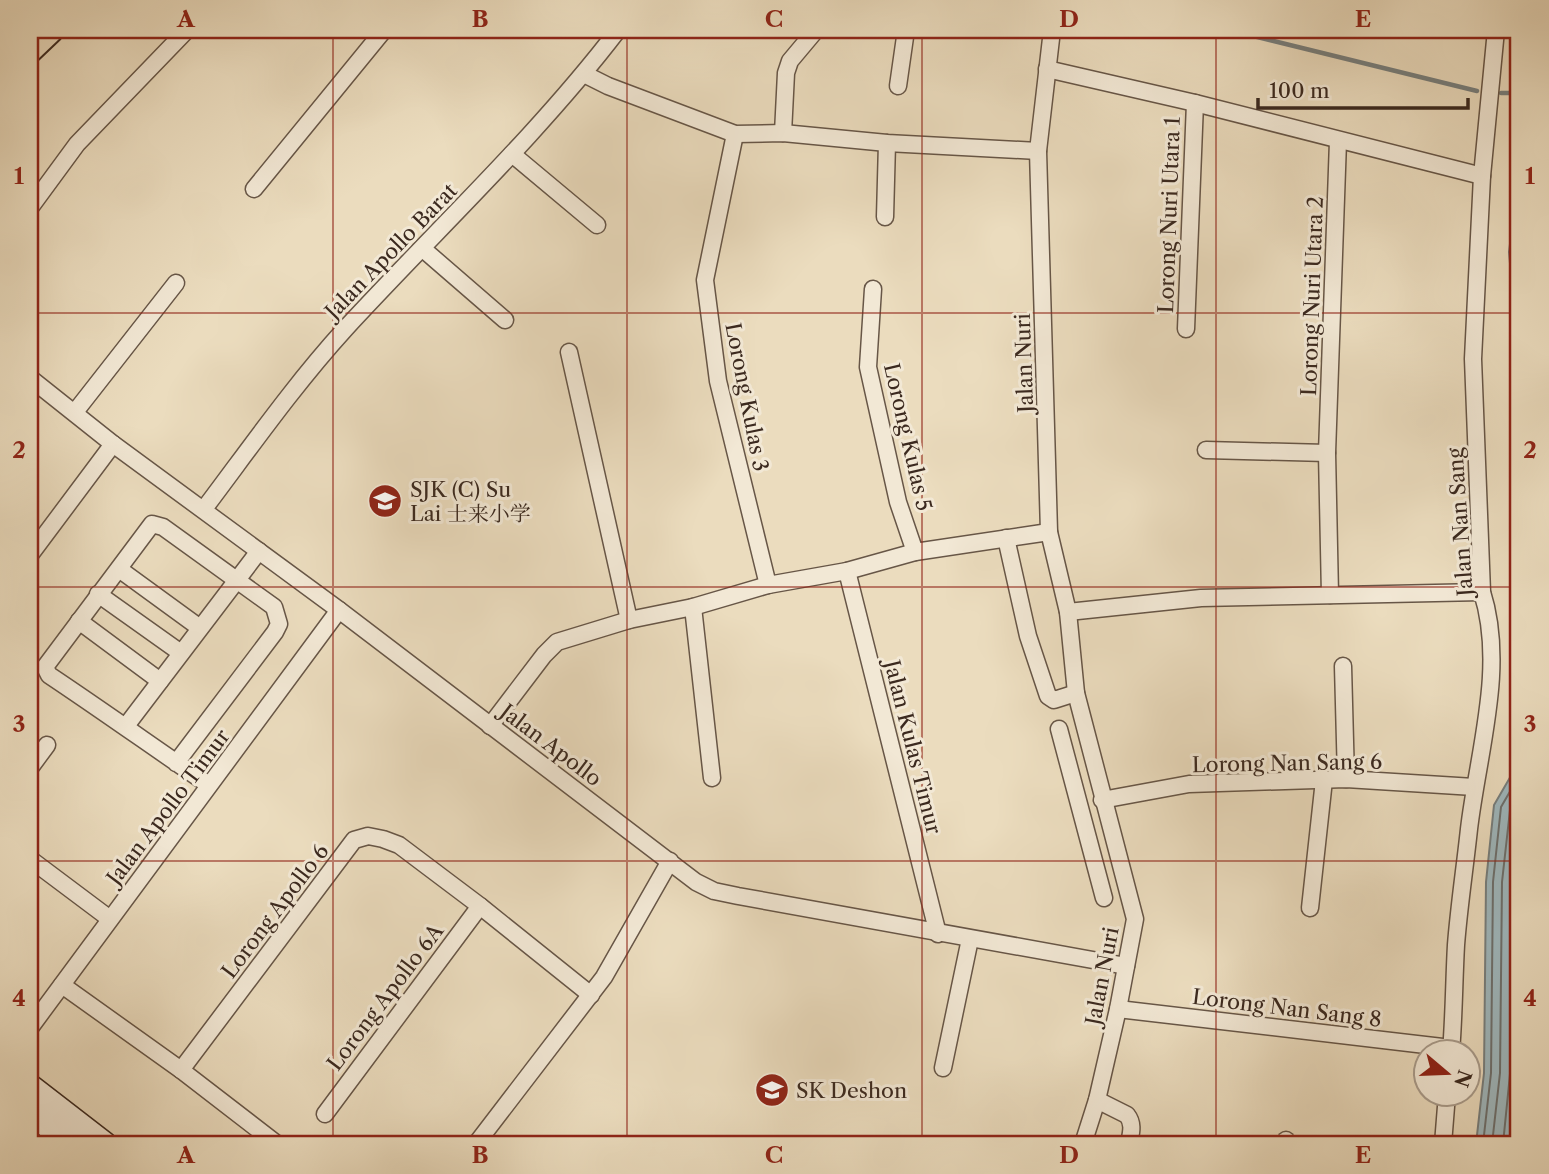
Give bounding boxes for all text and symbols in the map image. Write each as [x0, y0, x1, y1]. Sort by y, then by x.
text: A [176, 5, 196, 33]
text: B [471, 5, 489, 33]
text: C [765, 5, 783, 33]
text: D [1059, 5, 1079, 33]
text: E [1355, 5, 1371, 33]
scale bar [1258, 66, 1468, 110]
text: 100 m [1269, 78, 1330, 103]
street label: Lorong Nuri Utara 1 [1153, 116, 1185, 314]
text: 1 [14, 162, 25, 190]
text: 1 [1525, 162, 1536, 190]
street label: Jalan Apollo Barat [318, 178, 462, 326]
street label: Lorong Nuri Utara 2 [1296, 196, 1328, 396]
street label: Jalan Nuri [1010, 313, 1038, 416]
street label: Lorong Kulas 3 [720, 321, 774, 473]
street label: Lorong Kulas 5 [879, 361, 937, 513]
text: 2 [12, 436, 26, 464]
text: 2 [1523, 436, 1537, 464]
street label: Jalan Nan Sang [1442, 446, 1478, 600]
place label: SJK (C) Su Lai 士来小学 [410, 477, 531, 526]
school or university icon: SJK (C) Su Lai 士来小学 [366, 482, 404, 520]
street label: Jalan Kulas Timur [879, 655, 947, 837]
street label: Jalan Apollo [493, 697, 607, 791]
text: 3 [13, 710, 26, 738]
text: 3 [1524, 710, 1537, 738]
street label: Jalan Apollo Timur [100, 724, 235, 892]
street label: Lorong Nan Sang 6 [1192, 749, 1382, 777]
street label: Lorong Apollo 6 [216, 839, 334, 983]
street label: Lorong Apollo 6A [322, 918, 449, 1075]
street label: Jalan Nuri [1080, 925, 1124, 1030]
text: 4 [12, 984, 26, 1012]
street label: Lorong Nan Sang 8 [1191, 984, 1383, 1032]
text: 4 [1523, 984, 1537, 1012]
north arrow [1412, 1038, 1482, 1108]
text: N [1449, 1067, 1476, 1090]
school or university icon: SK Deshon [753, 1071, 791, 1109]
place label: SK Deshon [796, 1078, 907, 1103]
text: A [176, 1141, 196, 1169]
text: B [471, 1141, 489, 1169]
text: C [765, 1141, 783, 1169]
text: D [1059, 1141, 1079, 1169]
text: E [1355, 1141, 1371, 1169]

